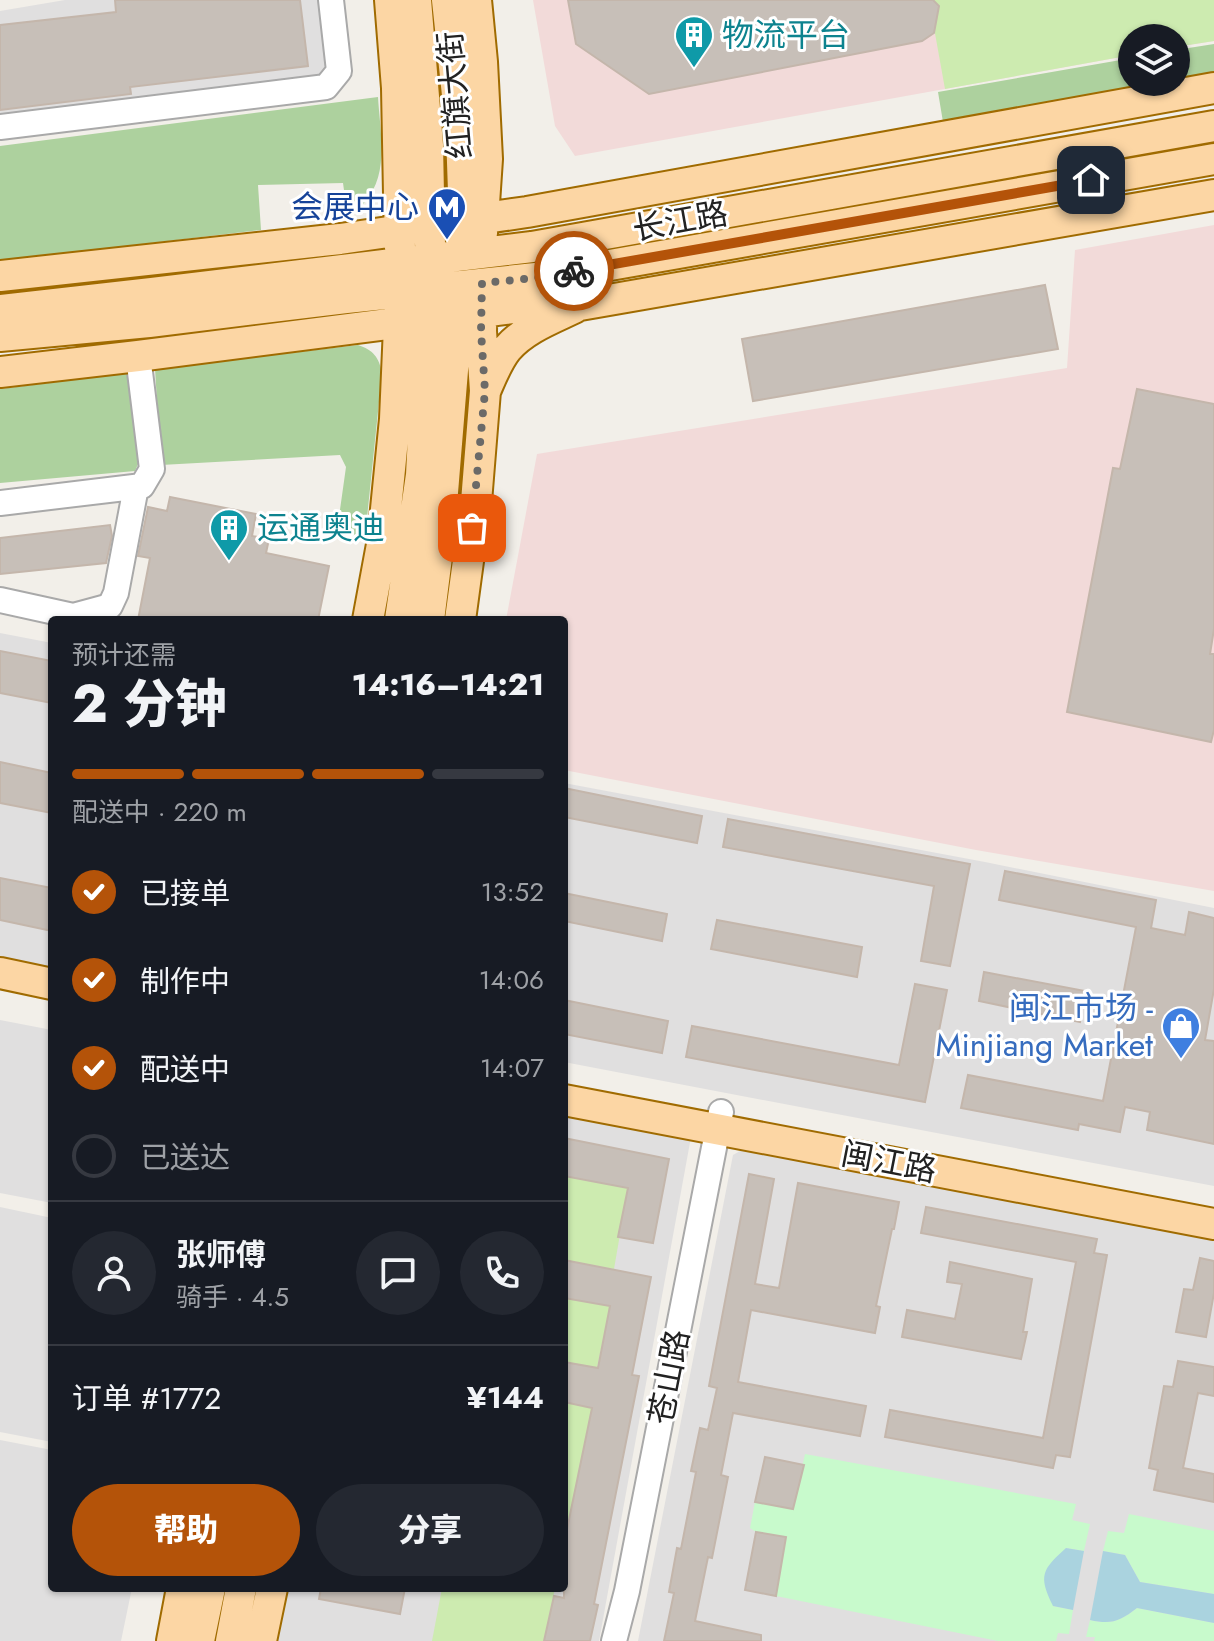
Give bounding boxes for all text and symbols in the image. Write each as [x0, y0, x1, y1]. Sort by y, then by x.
place label: 物流平台 [722, 12, 850, 58]
building icon: 物流平台 [673, 14, 715, 69]
map controls [1118, 24, 1190, 96]
button: layers [1118, 24, 1190, 96]
street label: 红旗大街 [427, 29, 483, 161]
pin [1057, 146, 1125, 214]
icon: home [1069, 158, 1113, 202]
place label: 会展中心 [291, 184, 419, 230]
metro station icon: 会展中心 [426, 186, 468, 241]
street label: 长江路 [629, 190, 731, 252]
courier [534, 231, 614, 311]
icon: bike [552, 249, 596, 293]
pin [438, 494, 506, 562]
place label: 运通奥迪 [257, 505, 385, 551]
icon: bag [450, 506, 494, 550]
building icon: 运通奥迪 [208, 507, 250, 562]
text: 预计还需 [72, 636, 176, 674]
text: 14:16–14:21 [352, 663, 544, 706]
text: 2 分钟 [72, 666, 227, 742]
text: 配送中 · 220 m [72, 793, 247, 831]
icon: check [72, 870, 116, 914]
text: 已接单 [140, 872, 230, 915]
text: 13:52 [481, 873, 544, 911]
icon: check [72, 958, 116, 1002]
text: 制作中 [140, 960, 230, 1003]
text: 14:06 [479, 961, 544, 999]
place label: 闽江市场 - Minjiang Market [936, 985, 1153, 1068]
shop icon: 闽江市场 - Minjiang Market [1160, 1005, 1202, 1060]
icon: check [72, 1046, 116, 1090]
text: 配送中 [140, 1048, 230, 1091]
text: 14:07 [480, 1049, 544, 1087]
street label: 闽江路 [837, 1130, 941, 1194]
text: 已送达 [140, 1136, 230, 1179]
button: person [72, 1231, 156, 1315]
button: chat [356, 1231, 440, 1315]
button: phone [460, 1231, 544, 1315]
text: 张师傅 [176, 1233, 266, 1276]
text: 骑手 · 4.5 [176, 1278, 289, 1316]
street label: 苍山路 [637, 1325, 701, 1429]
text: ¥144 [467, 1376, 544, 1419]
text: 订单 #1772 [72, 1377, 221, 1420]
button: 帮助 [72, 1484, 300, 1576]
button: 分享 [316, 1484, 544, 1576]

